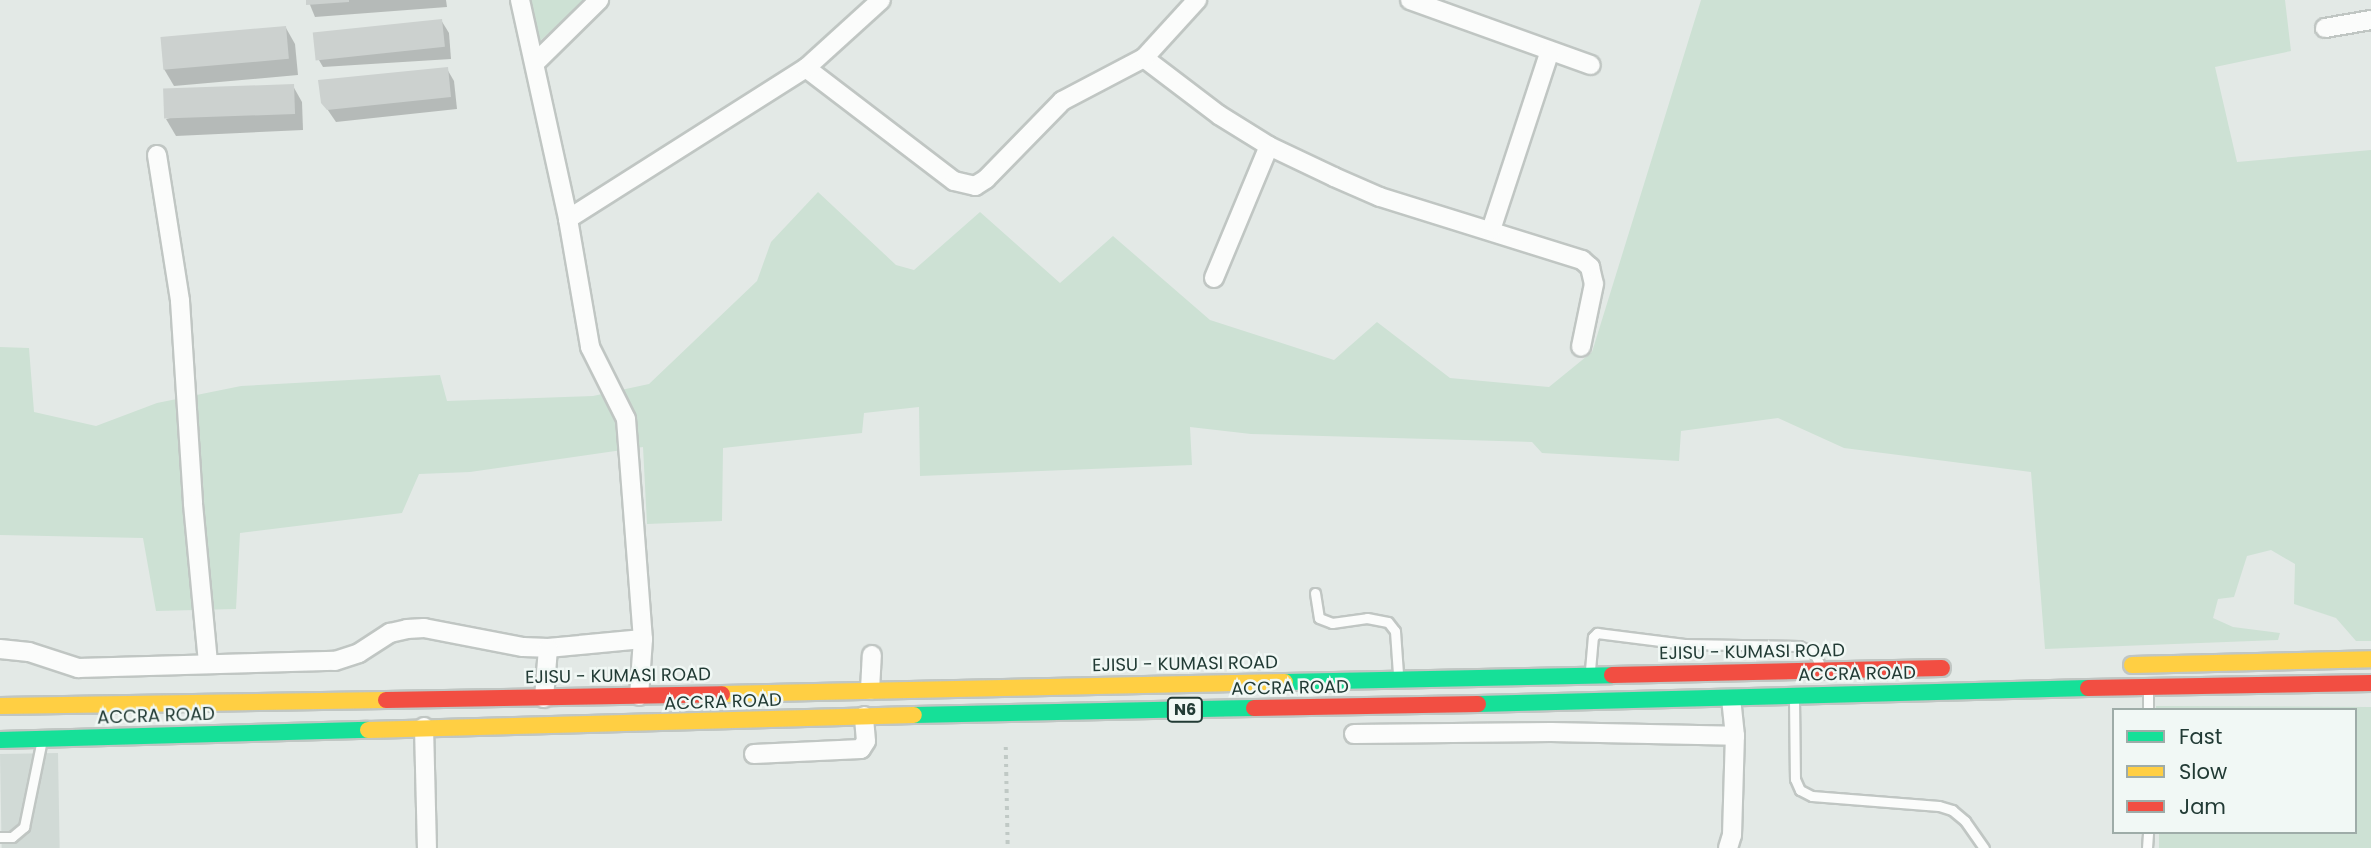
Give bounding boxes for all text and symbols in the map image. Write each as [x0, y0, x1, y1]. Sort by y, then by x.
street label: EJISU - KUMASI ROAD [1659, 640, 1845, 664]
street label: EJISU - KUMASI ROAD [1092, 652, 1278, 676]
street label: ACCRA ROAD [1798, 662, 1916, 686]
street label: EJISU - KUMASI ROAD [525, 664, 711, 688]
street label: ACCRA ROAD [1231, 676, 1349, 700]
street label: ACCRA ROAD [664, 689, 782, 715]
road number: N6 [1166, 698, 1204, 722]
street label: ACCRA ROAD [97, 703, 215, 729]
legend [2112, 708, 2357, 834]
text: Fast [2179, 722, 2222, 751]
text: Slow [2179, 757, 2227, 786]
text: Jam [2179, 792, 2226, 821]

